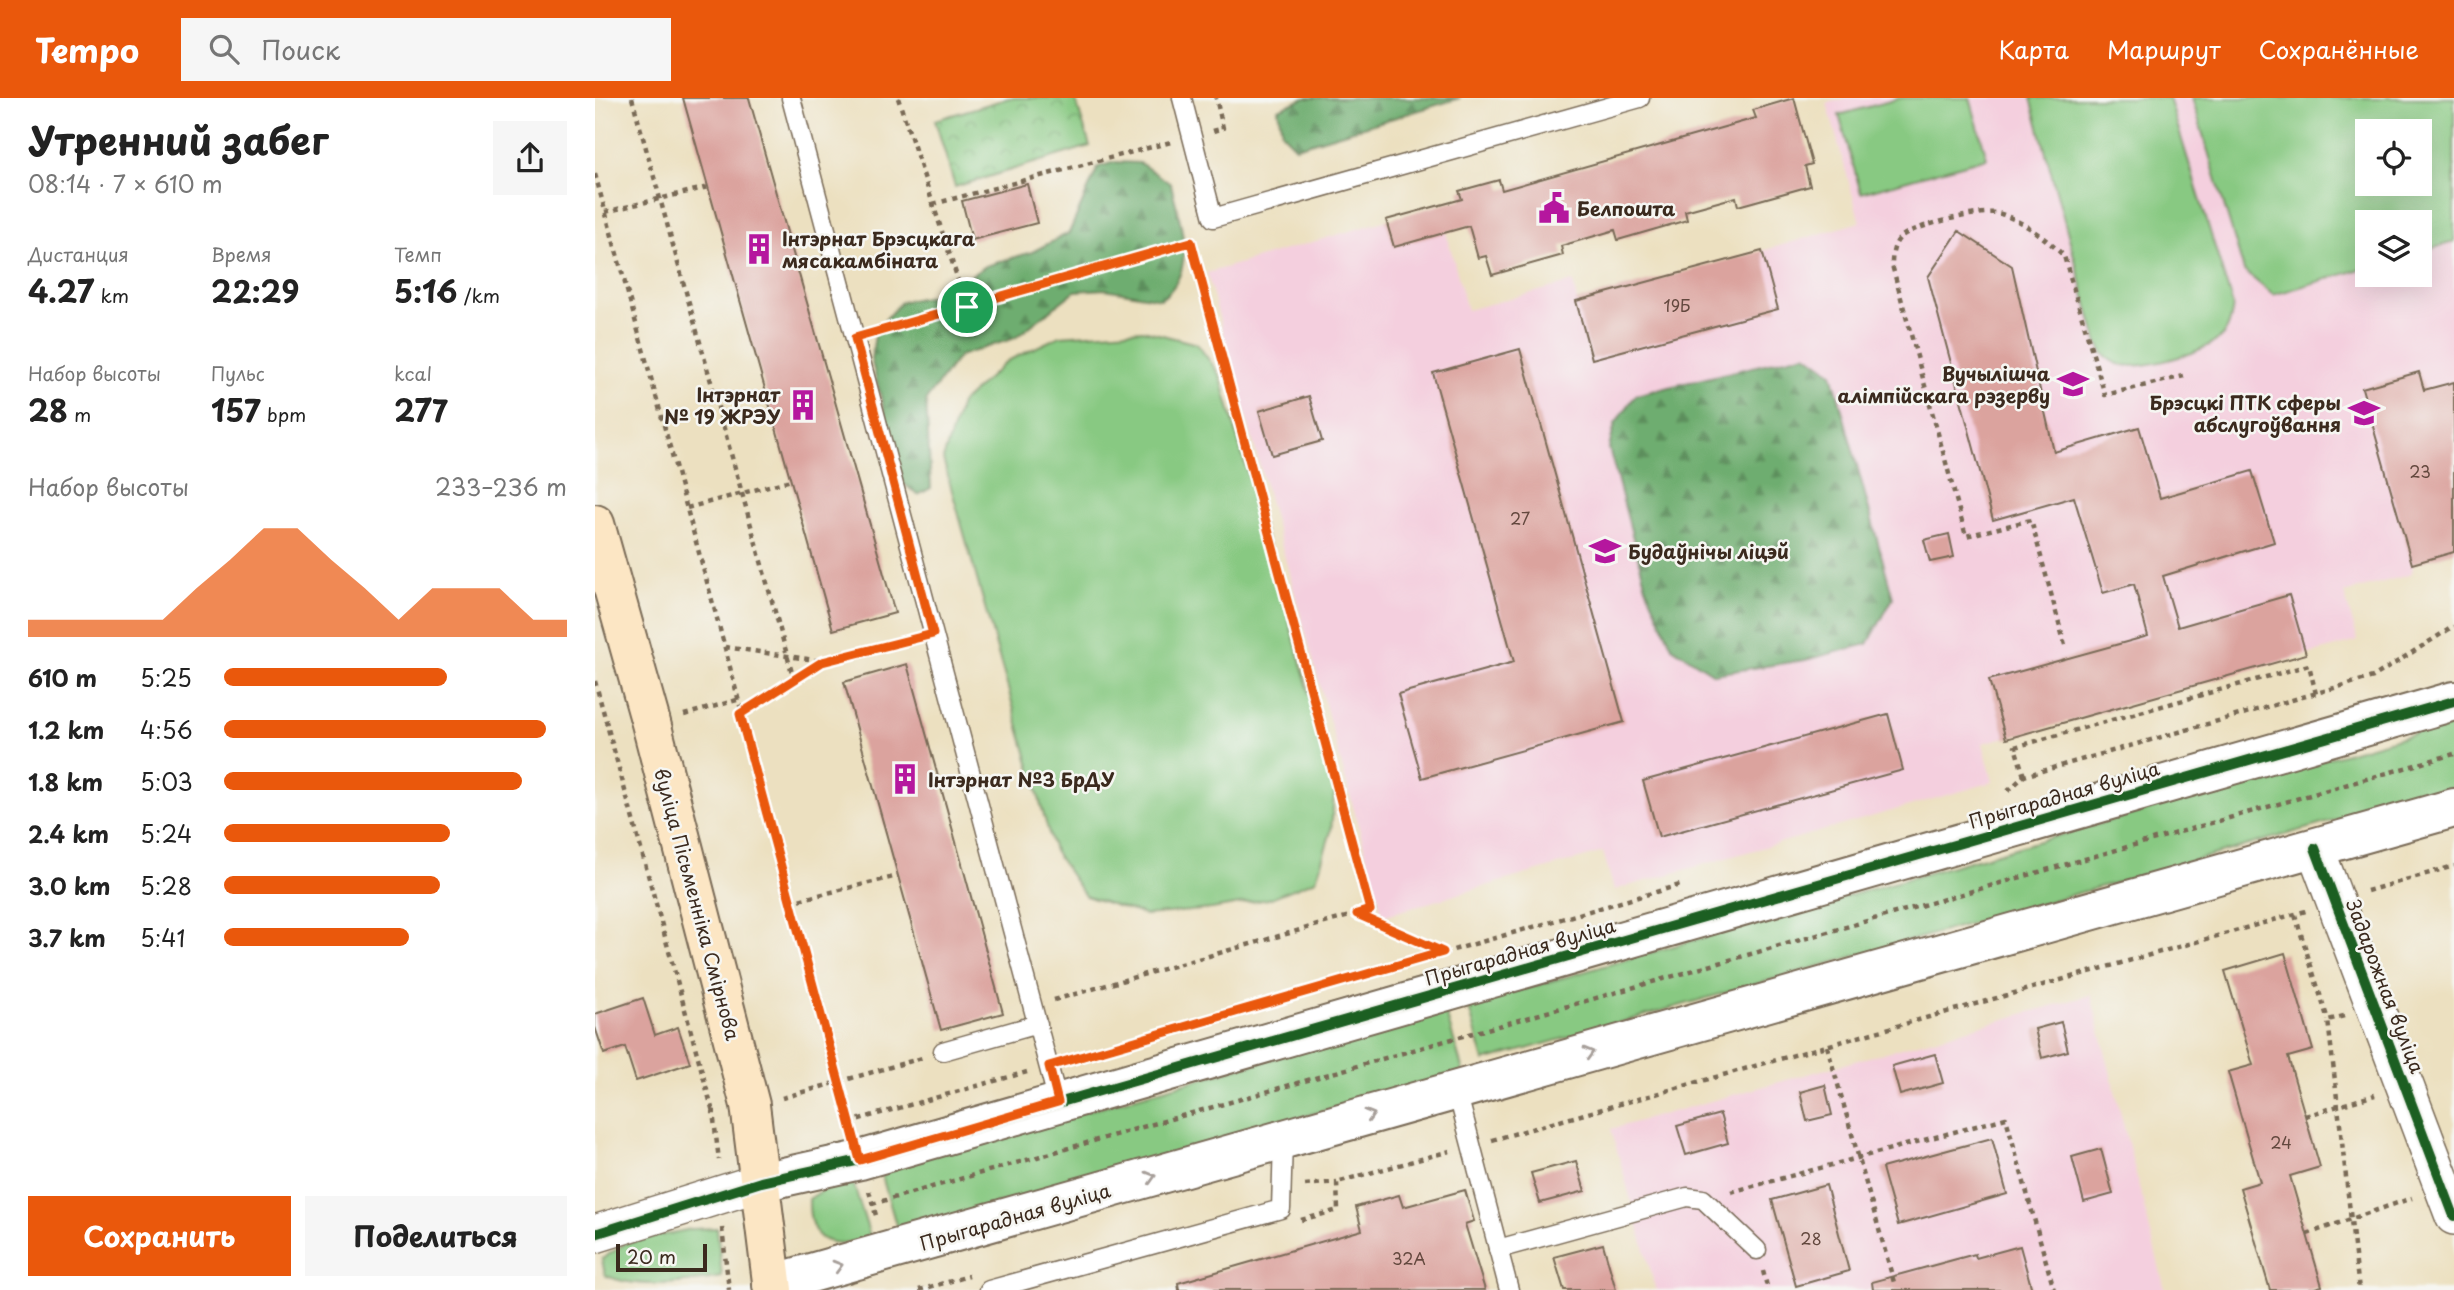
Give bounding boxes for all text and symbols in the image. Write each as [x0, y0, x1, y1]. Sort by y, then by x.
search box [181, 18, 671, 81]
text: Tempo [35, 24, 139, 74]
icon: search [205, 30, 243, 68]
text: Поиск [261, 30, 340, 69]
text: Карта [1998, 31, 2069, 67]
text: Маршрут [2107, 31, 2221, 67]
text: Сохранённые [2259, 31, 2419, 67]
text: Утренний забег [28, 111, 328, 168]
map controls [2355, 119, 2432, 287]
button: locate [2355, 119, 2432, 196]
button: share [493, 121, 567, 195]
text: 08:14 · 7 × 610 m [28, 166, 223, 201]
public building icon: Белпошта [1537, 191, 1571, 225]
place label: Белпошта [1577, 194, 1675, 222]
button: layers [2355, 210, 2432, 287]
place label: Інтэрнат Брэсцкага мясакамбіната [782, 224, 975, 274]
building icon: Інтэрнат Брэсцкага мясакамбіната [742, 232, 776, 266]
text: Дистанция [28, 240, 129, 268]
text: Время [211, 240, 272, 268]
text: Темп [394, 240, 442, 268]
text: 4.27 [28, 268, 94, 313]
text: 22:29 [211, 268, 299, 313]
text: 5:16 [394, 268, 457, 313]
pin [937, 277, 997, 337]
text: km [94, 281, 129, 309]
text: /km [457, 281, 500, 309]
icon: arrive [948, 288, 986, 326]
house number: 19Б [1664, 293, 1690, 317]
text: Набор высоты [28, 359, 161, 387]
text: Пульс [211, 359, 265, 387]
text: kcal [394, 359, 432, 387]
place label: Вучылішча алімпійскага рэзерву [1838, 359, 2050, 409]
school or university icon: Вучылішча алімпійскага рэзерву [2056, 367, 2090, 401]
place label: Інтэрнат № 19 ЖРЭУ [664, 380, 781, 430]
text: 28 [28, 387, 68, 432]
text: 157 [211, 387, 261, 432]
text: 277 [394, 387, 448, 432]
building icon: Інтэрнат № 19 ЖРЭУ [786, 388, 820, 422]
place label: Брэсцкі ПТК сферы абслугоўвання [2149, 388, 2341, 438]
school or university icon: Брэсцкі ПТК сферы абслугоўвання [2347, 396, 2381, 430]
text: m [68, 400, 91, 428]
text: bpm [261, 400, 306, 428]
house number: 23 [2409, 459, 2431, 483]
text: Набор высоты [28, 469, 189, 504]
text: 233–236 m [435, 469, 567, 504]
house number: 27 [1510, 506, 1530, 530]
school or university icon: Будаўнічы ліцэй [1588, 534, 1622, 568]
place label: Будаўнічы ліцэй [1628, 537, 1789, 565]
text: 610 m [28, 660, 97, 695]
text: 5:25 [140, 660, 192, 695]
text: 1.2 km [28, 712, 104, 747]
text: 4:56 [140, 712, 193, 747]
street label: Прыгарадная вуліца [1965, 753, 2163, 835]
building icon: Інтэрнат №3 БрДУ [888, 762, 922, 796]
text: 1.8 km [28, 764, 103, 799]
text: 5:03 [140, 764, 193, 799]
street label: вуліца Пісьменніка Смірнова [648, 765, 748, 1043]
place label: Інтэрнат №3 БрДУ [928, 765, 1115, 793]
text: 2.4 km [28, 816, 109, 851]
text: 5:24 [140, 816, 192, 851]
text: 3.0 km [28, 868, 110, 903]
text: 5:28 [140, 868, 192, 903]
street label: Задарожная вуліца [2340, 895, 2432, 1077]
street label: Прыгарадная вуліца [1421, 910, 1619, 992]
text: 3.7 km [28, 920, 106, 955]
text: 5:41 [140, 920, 186, 955]
one-way arrow [1583, 1047, 1595, 1062]
one-way arrow [1364, 1109, 1376, 1123]
house number: 24 [2270, 1130, 2292, 1154]
one-way arrow [1145, 1171, 1157, 1185]
street label: Прыгарадная вуліца [916, 1175, 1114, 1257]
button: Сохранить [28, 1196, 291, 1276]
button: Поделиться [305, 1196, 567, 1276]
house number: 28 [1800, 1226, 1822, 1250]
scale bar [616, 1241, 707, 1273]
text: 20 m [627, 1242, 676, 1270]
house number: 32А [1392, 1246, 1426, 1270]
one-way arrow [832, 1259, 844, 1274]

